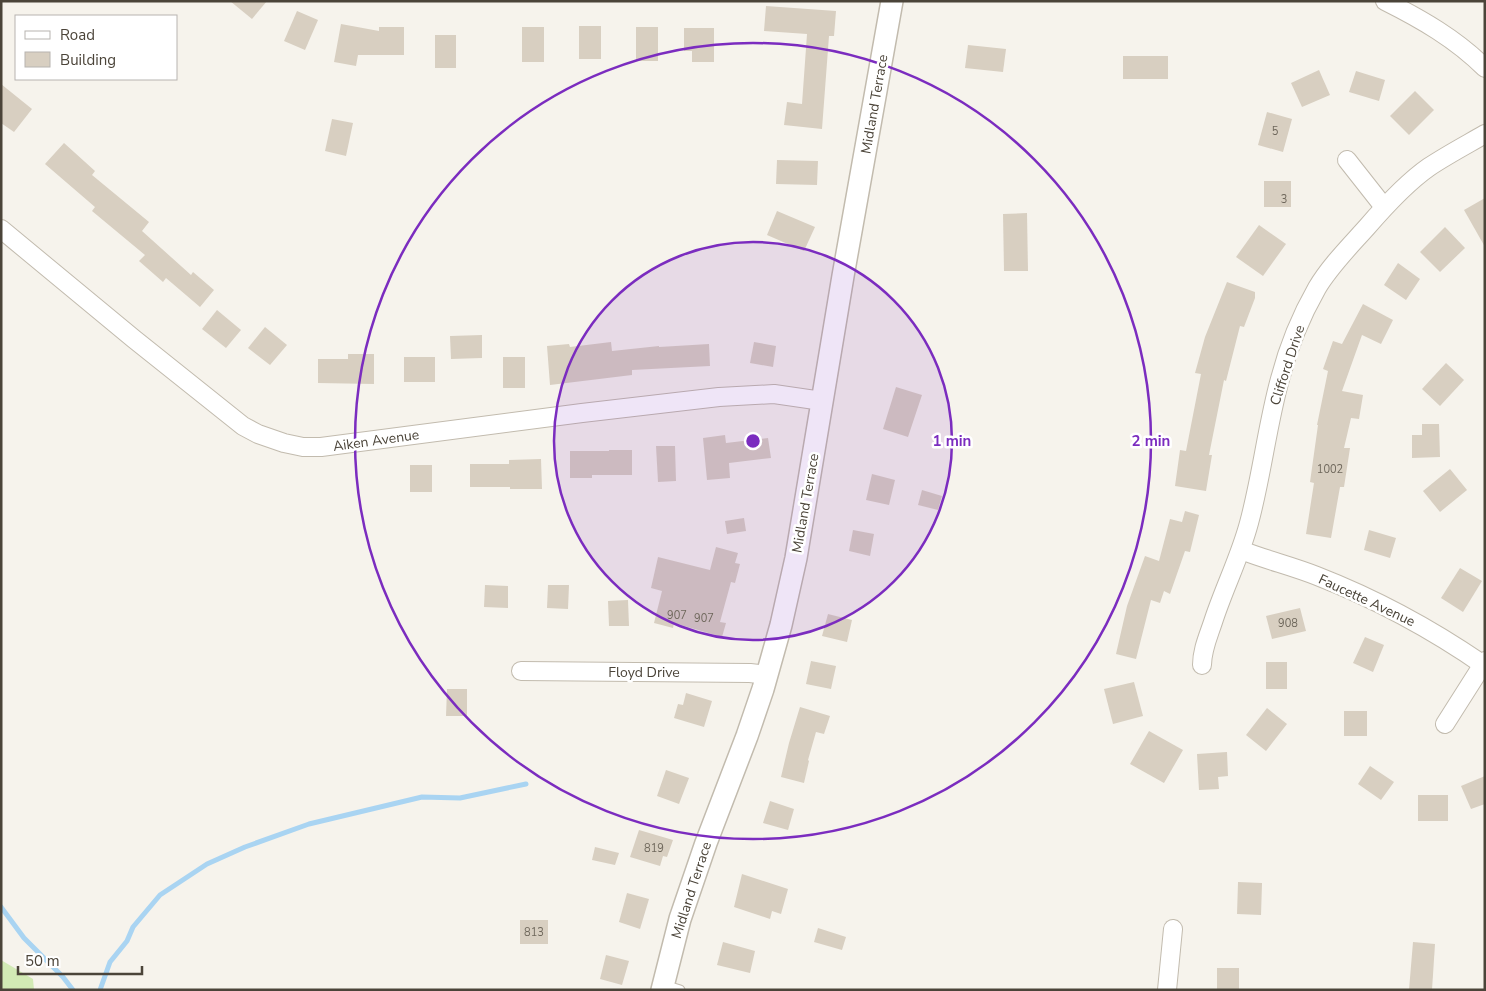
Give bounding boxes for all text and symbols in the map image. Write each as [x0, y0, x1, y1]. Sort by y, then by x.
legend [15, 15, 178, 80]
text: Road [60, 25, 95, 45]
text: Building [60, 50, 116, 70]
street label: Midland Terrace [856, 53, 893, 155]
house number: 5 [1272, 124, 1279, 139]
house number: 3 [1281, 192, 1287, 207]
street label: Clifford Drive [1266, 323, 1309, 408]
street label: Aiken Avenue [332, 425, 420, 456]
text: 1 min [933, 431, 971, 451]
text: 2 min [1132, 431, 1170, 451]
centre of rings [744, 432, 762, 450]
street label: Midland Terrace [787, 452, 824, 554]
house number: 1002 [1317, 462, 1343, 477]
street label: Faucette Avenue [1315, 570, 1418, 631]
house number: 907 [667, 608, 687, 623]
house number: 907 [694, 611, 714, 626]
house number: 908 [1278, 616, 1298, 631]
street label: Floyd Drive [608, 663, 680, 682]
street label: Midland Terrace [667, 839, 716, 941]
house number: 819 [644, 841, 664, 856]
house number: 813 [524, 925, 544, 940]
scale bar [18, 944, 141, 976]
text: 50 m [25, 951, 60, 971]

